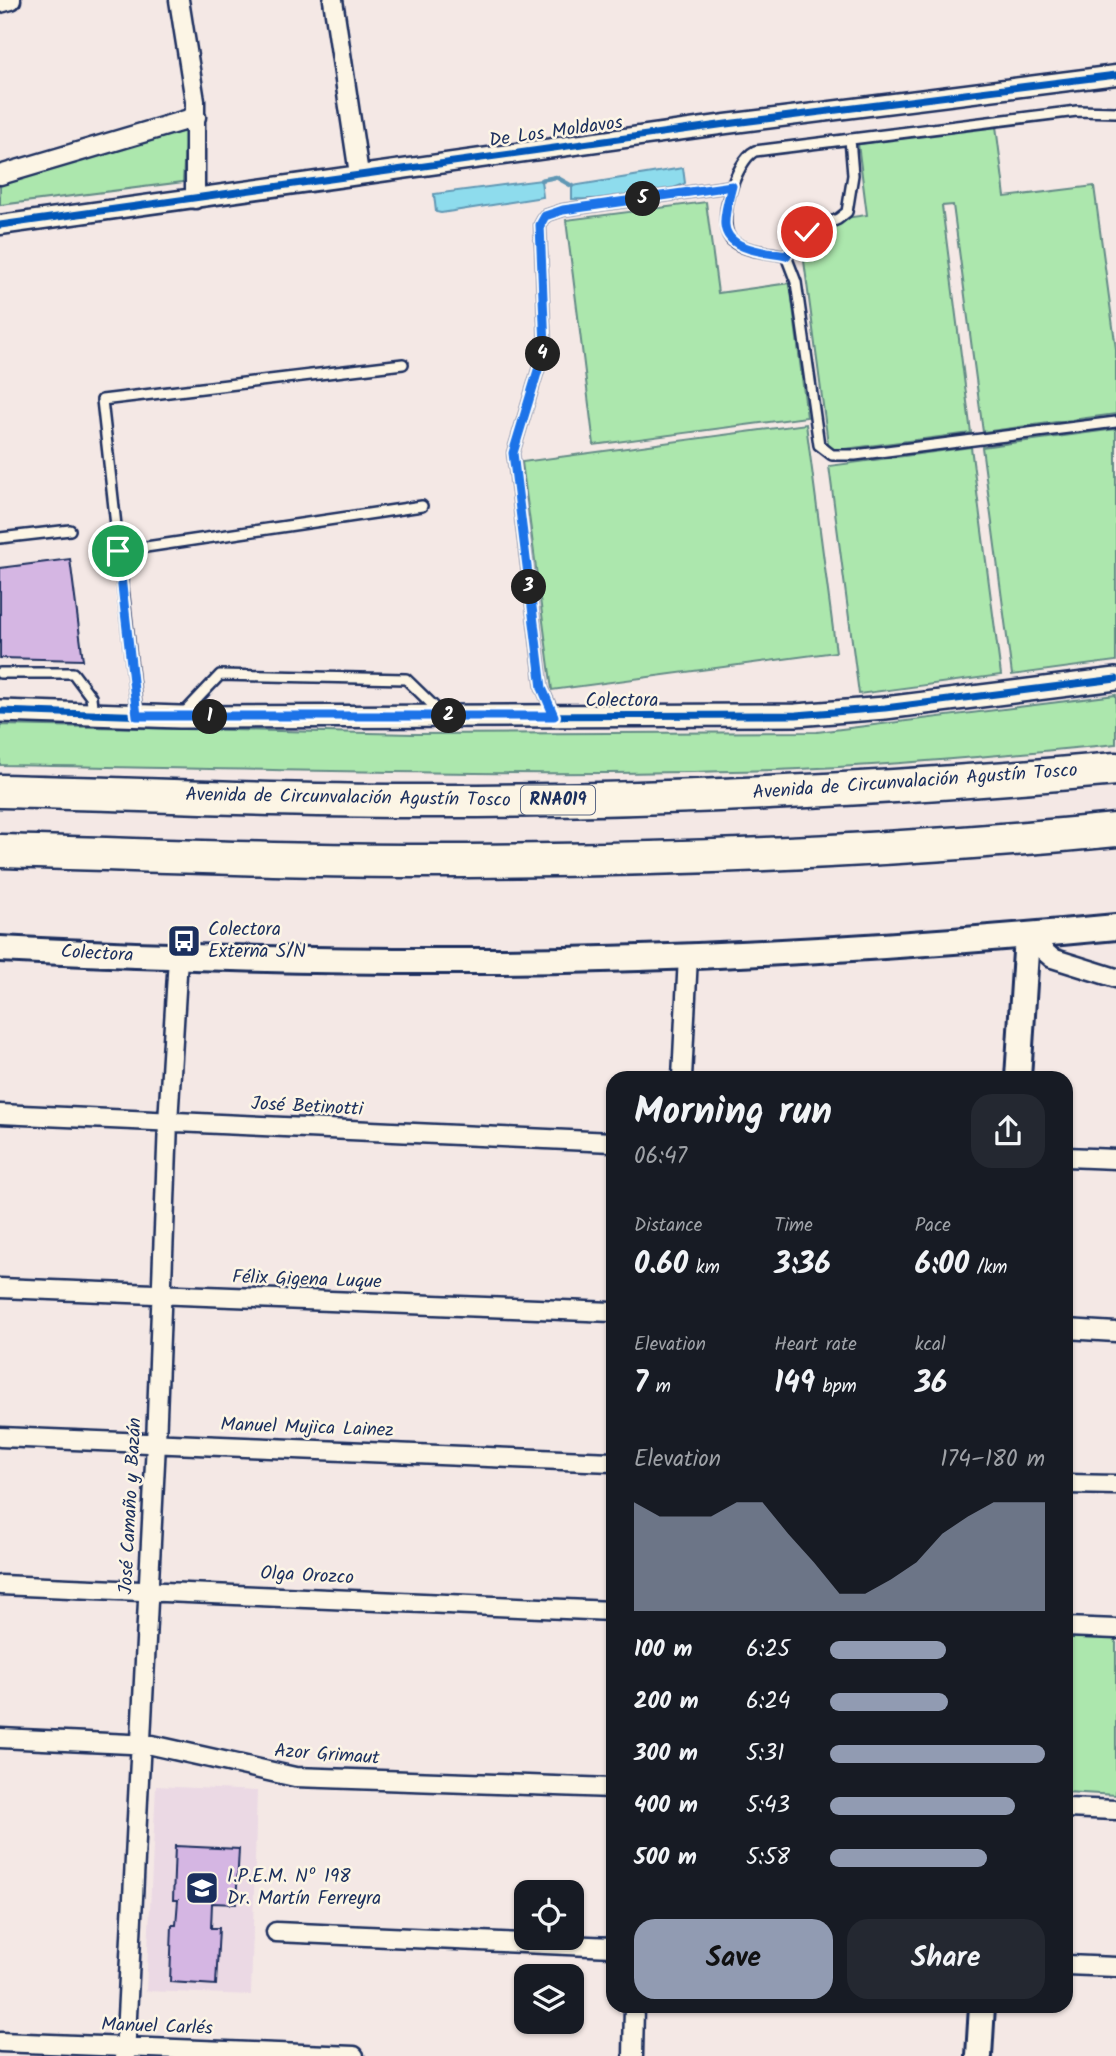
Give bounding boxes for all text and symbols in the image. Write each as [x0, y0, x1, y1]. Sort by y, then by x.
street label: De Los Moldavos [487, 108, 625, 156]
pin: 5 [626, 182, 660, 216]
text: 5 [638, 183, 647, 213]
pin [777, 202, 837, 262]
icon: check [788, 213, 826, 251]
pin: 4 [526, 336, 560, 372]
text: 4 [537, 338, 548, 368]
pin [88, 521, 148, 581]
icon: arrive [99, 532, 137, 570]
pin: 3 [512, 570, 546, 604]
text: 3 [523, 571, 534, 601]
street label: Colectora [586, 686, 658, 716]
pin: 2 [432, 698, 466, 734]
pin: 1 [192, 700, 228, 734]
text: 2 [443, 700, 454, 730]
text: 1 [207, 701, 212, 731]
street label: Avenida de Circunvalación Agustín Tosco [752, 756, 1078, 808]
street label: Avenida de Circunvalación Agustín Tosco [185, 780, 511, 816]
road number: RNA019 [521, 786, 595, 814]
place label: Colectora Externa S/N [208, 915, 306, 967]
bus stop icon: Colectora Externa S/N [165, 922, 203, 960]
street label: Colectora [60, 937, 134, 971]
text: Morning run [634, 1083, 832, 1143]
street label: José Betinotti [250, 1089, 365, 1125]
button: share [971, 1094, 1045, 1168]
text: 06:47 [634, 1139, 687, 1175]
text: Distance [634, 1211, 702, 1241]
text: Time [774, 1211, 813, 1241]
text: Pace [915, 1211, 951, 1241]
text: 0.60 [634, 1241, 688, 1289]
text: 3:36 [774, 1241, 831, 1289]
text: 6:00 [915, 1241, 969, 1289]
text: km [688, 1253, 720, 1283]
text: /km [969, 1253, 1007, 1283]
street label: Félix Gigena Luque [232, 1262, 383, 1298]
text: Elevation [634, 1330, 706, 1360]
text: Heart rate [774, 1330, 857, 1360]
text: kcal [915, 1330, 946, 1360]
text: 7 [634, 1360, 648, 1408]
text: 149 [774, 1360, 815, 1408]
text: 36 [915, 1360, 947, 1408]
text: m [648, 1372, 671, 1402]
text: bpm [815, 1372, 857, 1402]
street label: Manuel Mujica Lainez [220, 1410, 394, 1446]
street label: José Camaño y Bazán [111, 1417, 151, 1595]
text: Elevation [634, 1442, 721, 1478]
text: 174–180 m [940, 1442, 1045, 1478]
street label: Olga Orozco [259, 1559, 355, 1593]
text: 100 m [634, 1632, 692, 1668]
text: 6:25 [746, 1632, 790, 1668]
text: 200 m [634, 1684, 699, 1720]
text: 6:24 [746, 1684, 790, 1720]
street label: Azor Grimaut [273, 1736, 381, 1774]
text: 300 m [634, 1736, 698, 1772]
text: 5:31 [746, 1736, 784, 1772]
text: 400 m [634, 1788, 698, 1824]
text: 5:43 [746, 1788, 790, 1824]
text: 500 m [634, 1840, 697, 1876]
text: 5:58 [746, 1840, 790, 1876]
place label: I.P.E.M. Nº 198 Dr. Martín Ferreyra [227, 1862, 381, 1914]
school or university icon: I.P.E.M. Nº 198 Dr. Martín Ferreyra [183, 1869, 221, 1907]
map controls [514, 1880, 584, 2034]
button: locate [514, 1880, 584, 1950]
button: Save [634, 1919, 833, 1999]
button: Share [847, 1919, 1045, 1999]
button: layers [514, 1964, 584, 2034]
street label: Manuel Carlés [101, 2010, 213, 2044]

